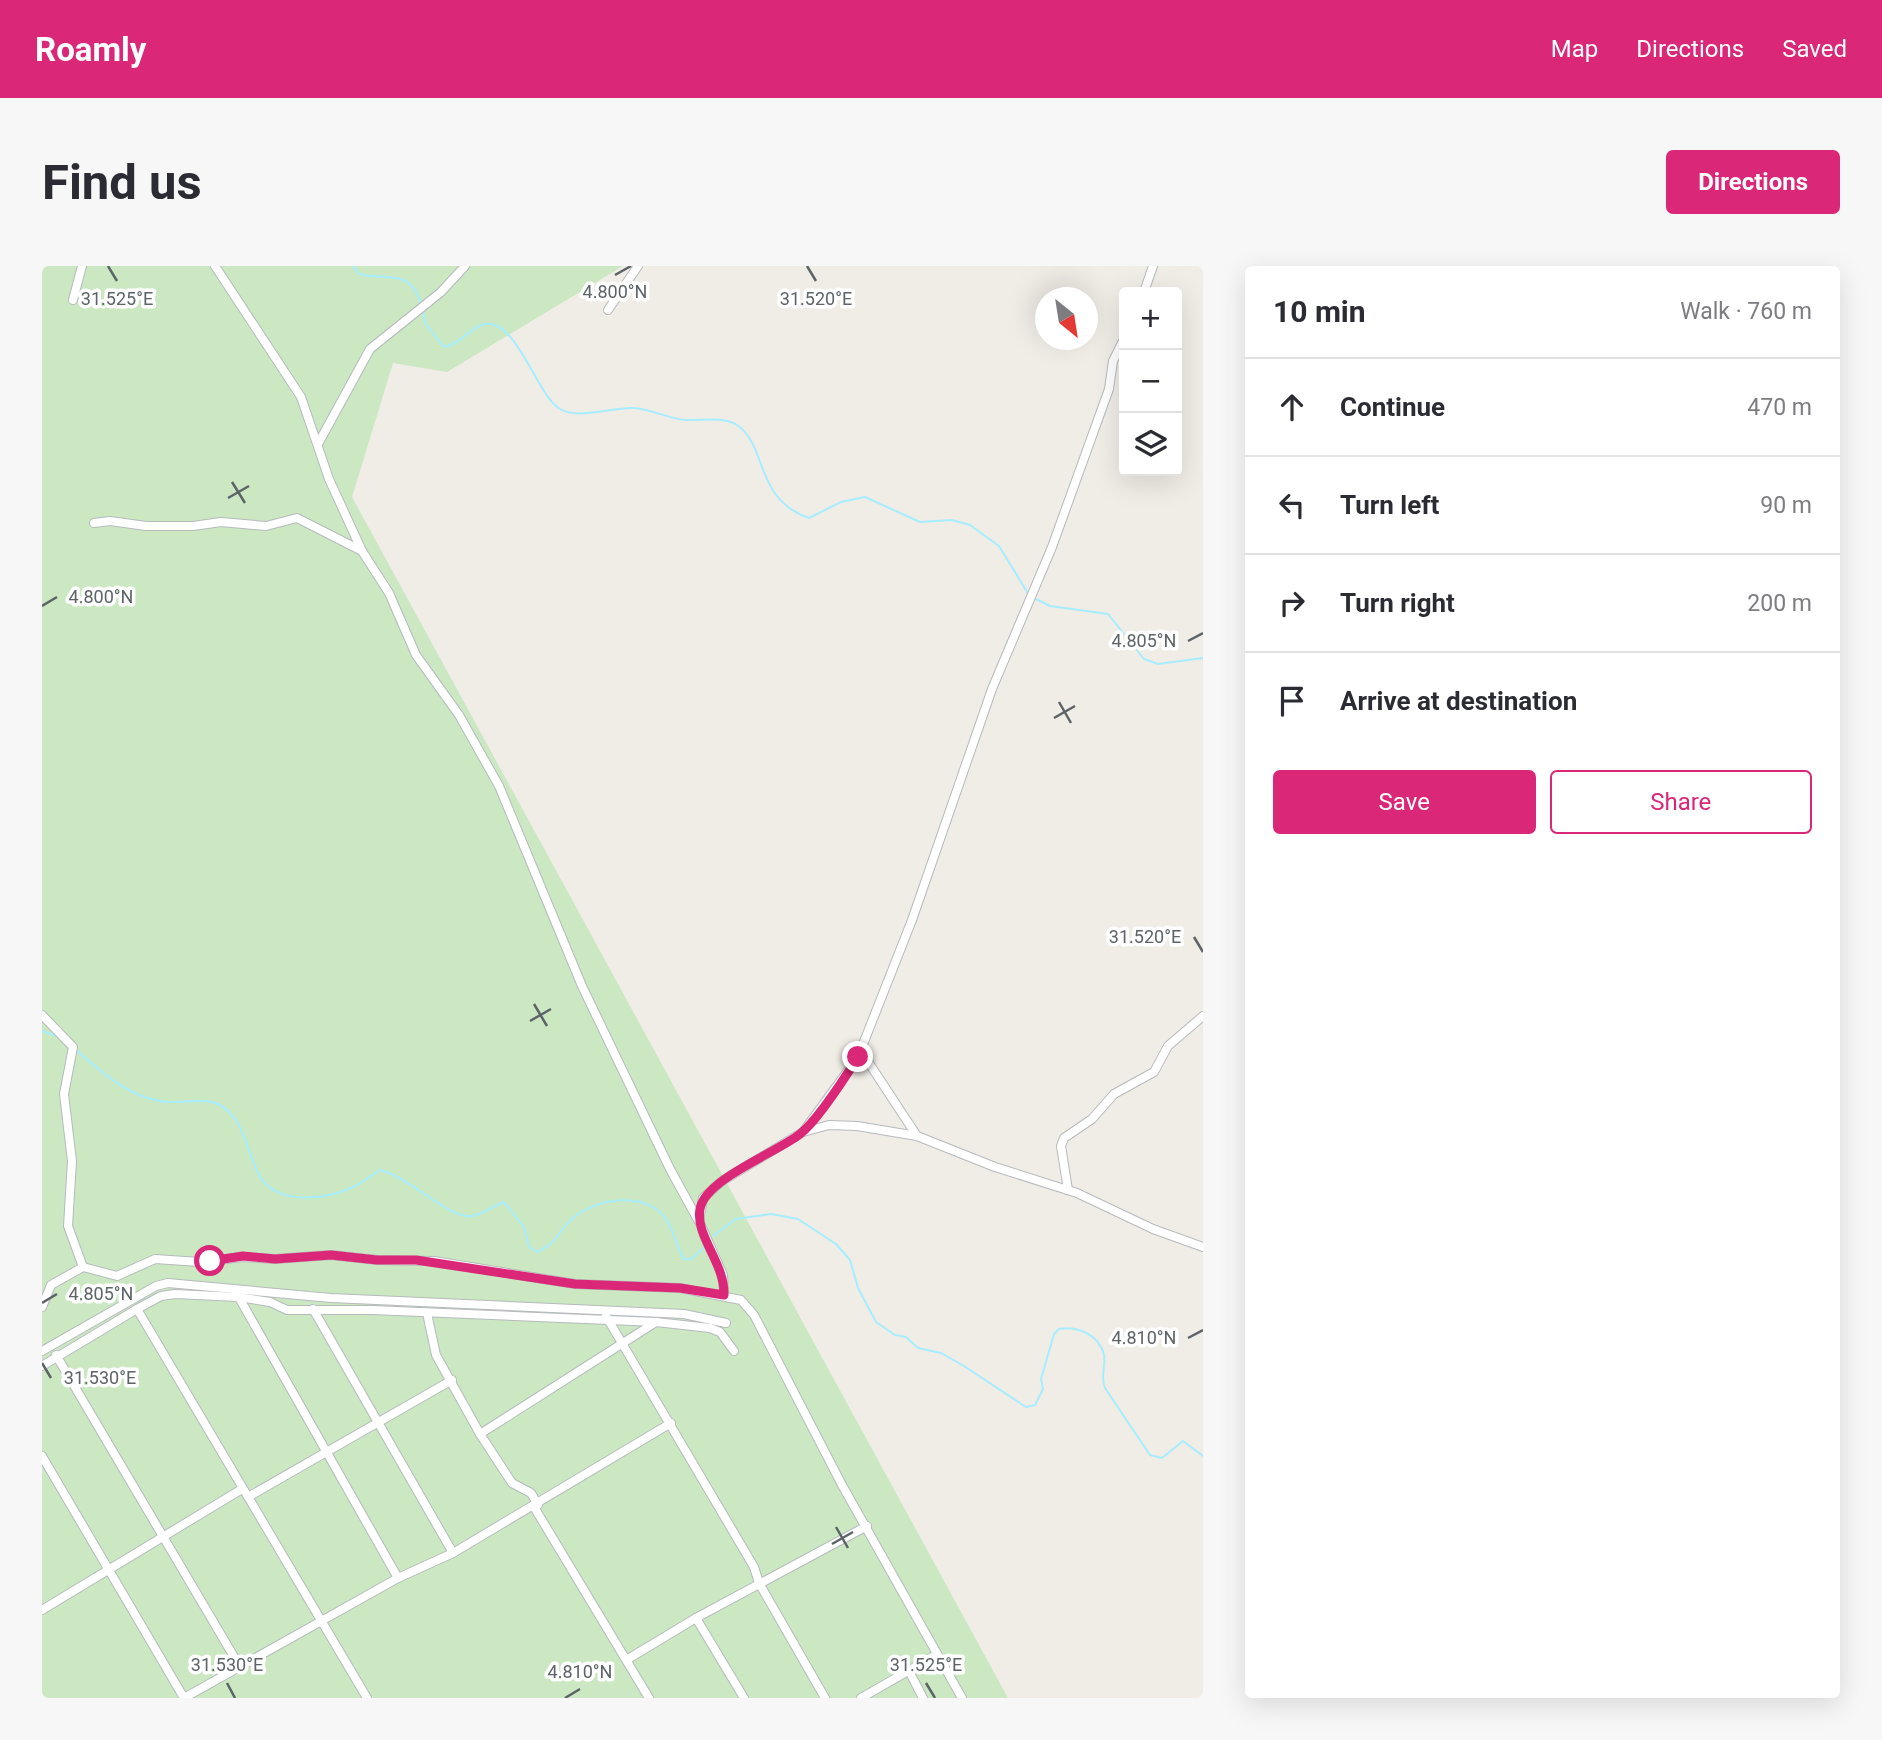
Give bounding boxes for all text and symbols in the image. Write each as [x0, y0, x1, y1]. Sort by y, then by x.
text: Roamly [35, 30, 146, 69]
text: Map [1551, 35, 1598, 63]
text: Directions [1636, 35, 1744, 63]
text: Saved [1782, 35, 1847, 63]
button: Directions [1666, 150, 1840, 214]
text: Find us [42, 154, 202, 211]
text: 4.800°N [583, 281, 647, 302]
north arrow [1035, 287, 1098, 350]
map controls [1119, 287, 1182, 476]
button: + [1119, 287, 1182, 350]
text: 31.525°E [81, 288, 153, 309]
text: 31.520°E [780, 288, 852, 309]
text: 10 min [1273, 294, 1366, 329]
text: Walk · 760 m [1680, 298, 1812, 325]
button: − [1119, 350, 1182, 413]
icon: ahead [1273, 388, 1311, 426]
text: Continue [1340, 392, 1445, 422]
text: 470 m [1747, 394, 1812, 421]
button: layers [1119, 413, 1182, 476]
icon: left [1273, 486, 1311, 524]
text: Turn left [1340, 490, 1439, 520]
text: 90 m [1760, 492, 1812, 519]
icon: right [1273, 584, 1311, 622]
text: 4.800°N [69, 586, 133, 607]
text: Turn right [1340, 588, 1455, 618]
text: 200 m [1747, 590, 1812, 617]
text: 4.805°N [1112, 630, 1176, 651]
icon: arrive [1273, 682, 1311, 720]
text: Arrive at destination [1340, 686, 1577, 716]
button: Save [1273, 770, 1536, 834]
button: Share [1550, 770, 1812, 834]
text: 31.520°E [1109, 926, 1181, 947]
route end [842, 1041, 873, 1072]
route start [194, 1245, 225, 1276]
text: 4.805°N [69, 1283, 133, 1304]
text: 4.810°N [1112, 1327, 1176, 1348]
text: 31.530°E [64, 1367, 136, 1388]
text: 31.530°E [191, 1654, 263, 1675]
text: 31.525°E [890, 1654, 962, 1675]
text: 4.810°N [548, 1661, 612, 1682]

